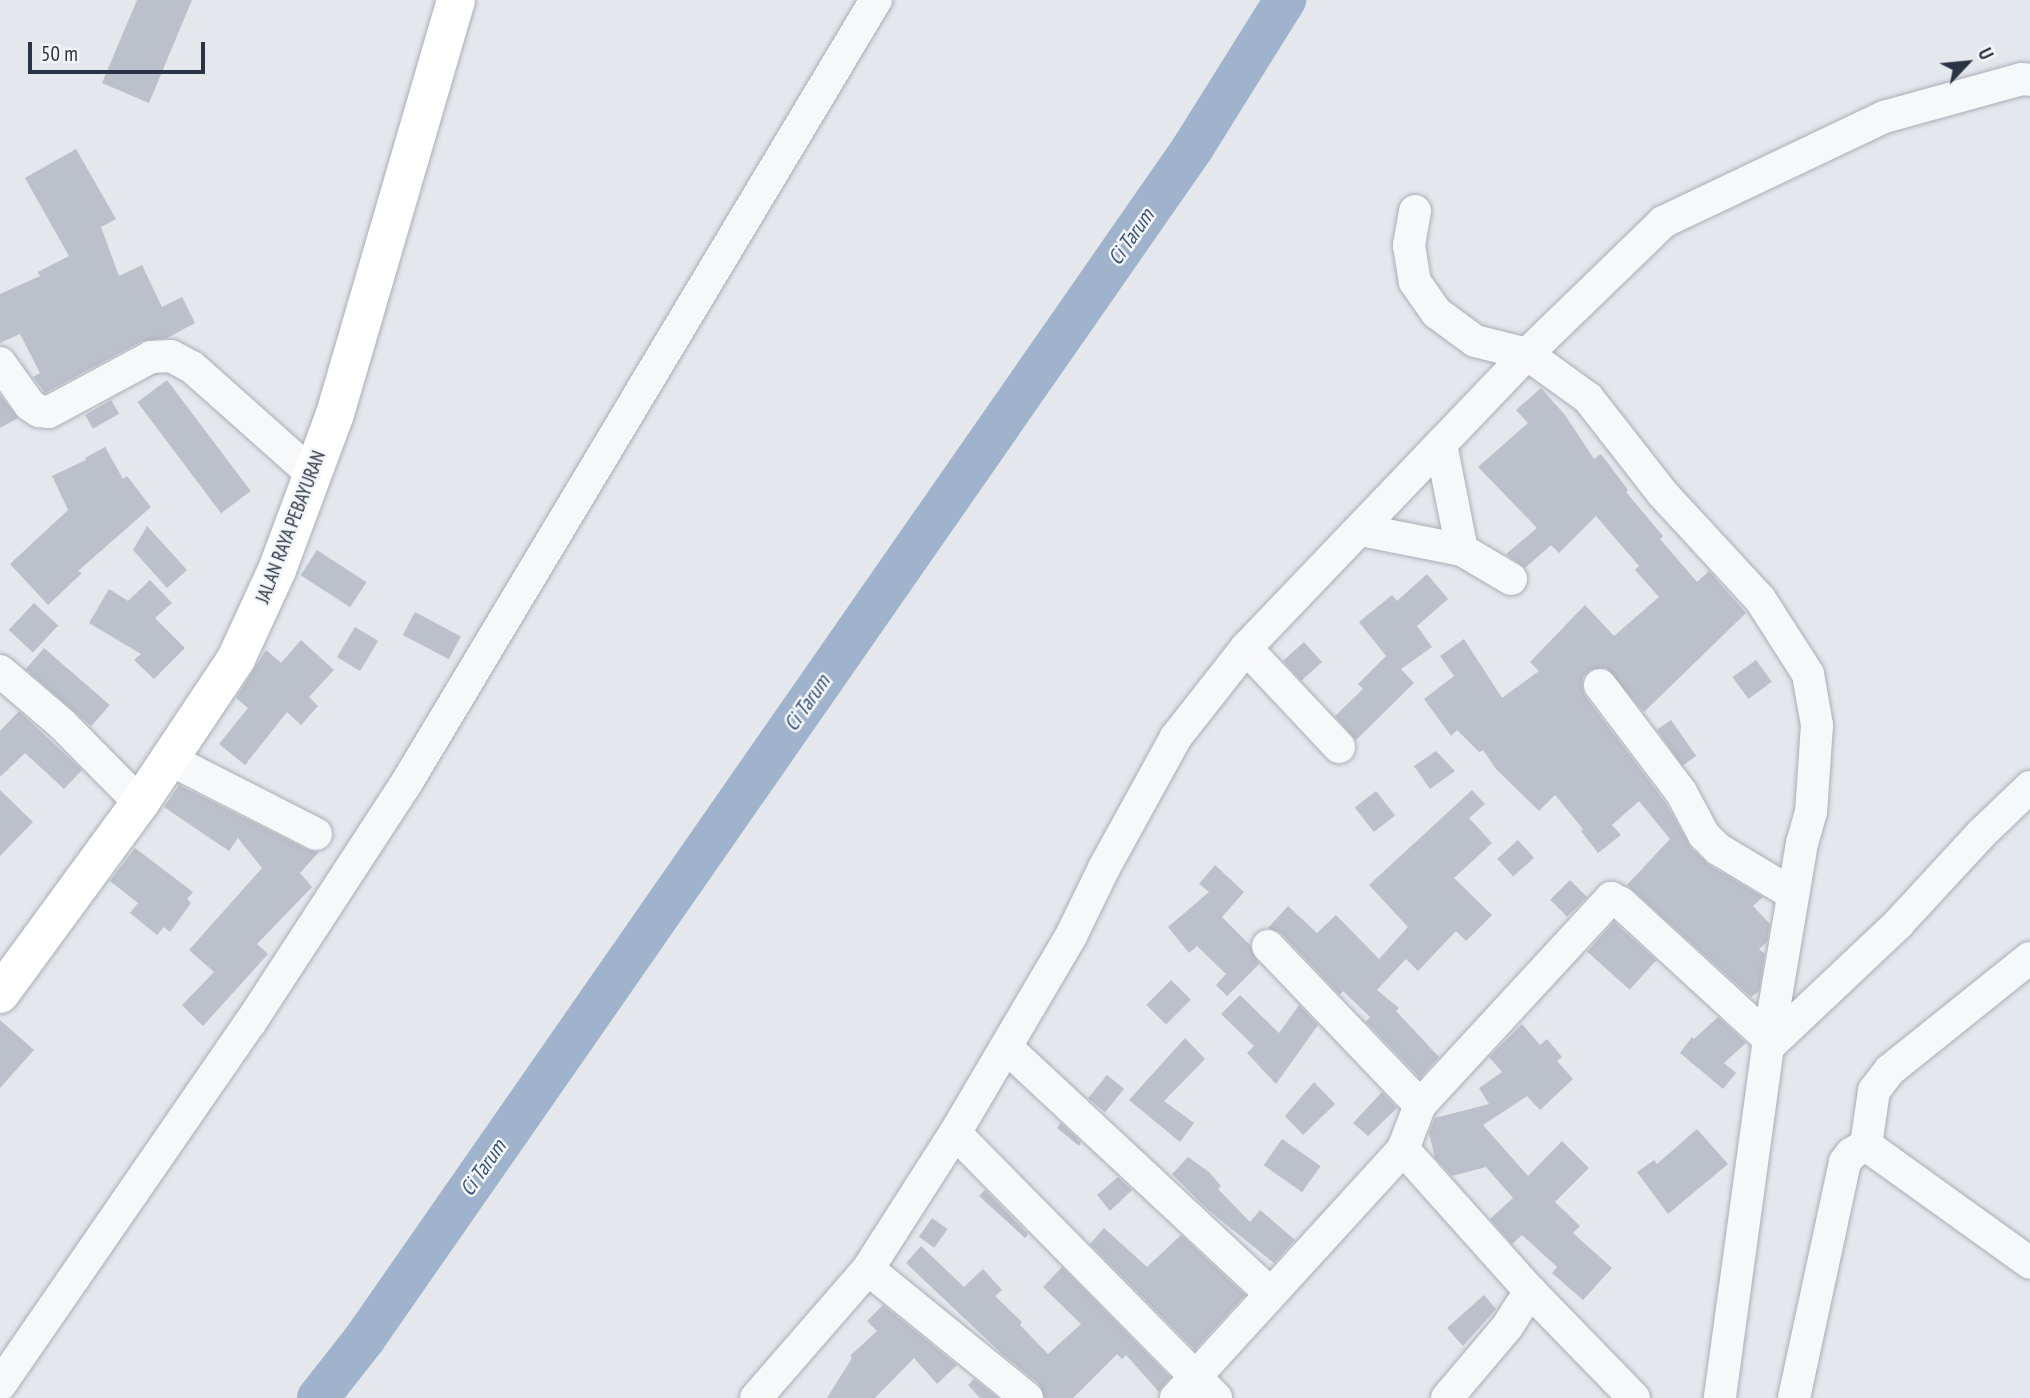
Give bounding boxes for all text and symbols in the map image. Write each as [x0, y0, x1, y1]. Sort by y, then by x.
scale bar [32, 28, 208, 72]
north arrow [1932, 28, 2002, 98]
text: 50 m [41, 40, 78, 67]
text: U [1973, 44, 1999, 63]
water label: Ci Tarum [1103, 204, 1159, 270]
street label: JALAN RAYA PEBAYURAN [251, 447, 331, 607]
water label: Ci Tarum [779, 670, 835, 736]
water label: Ci Tarum [455, 1135, 511, 1201]

